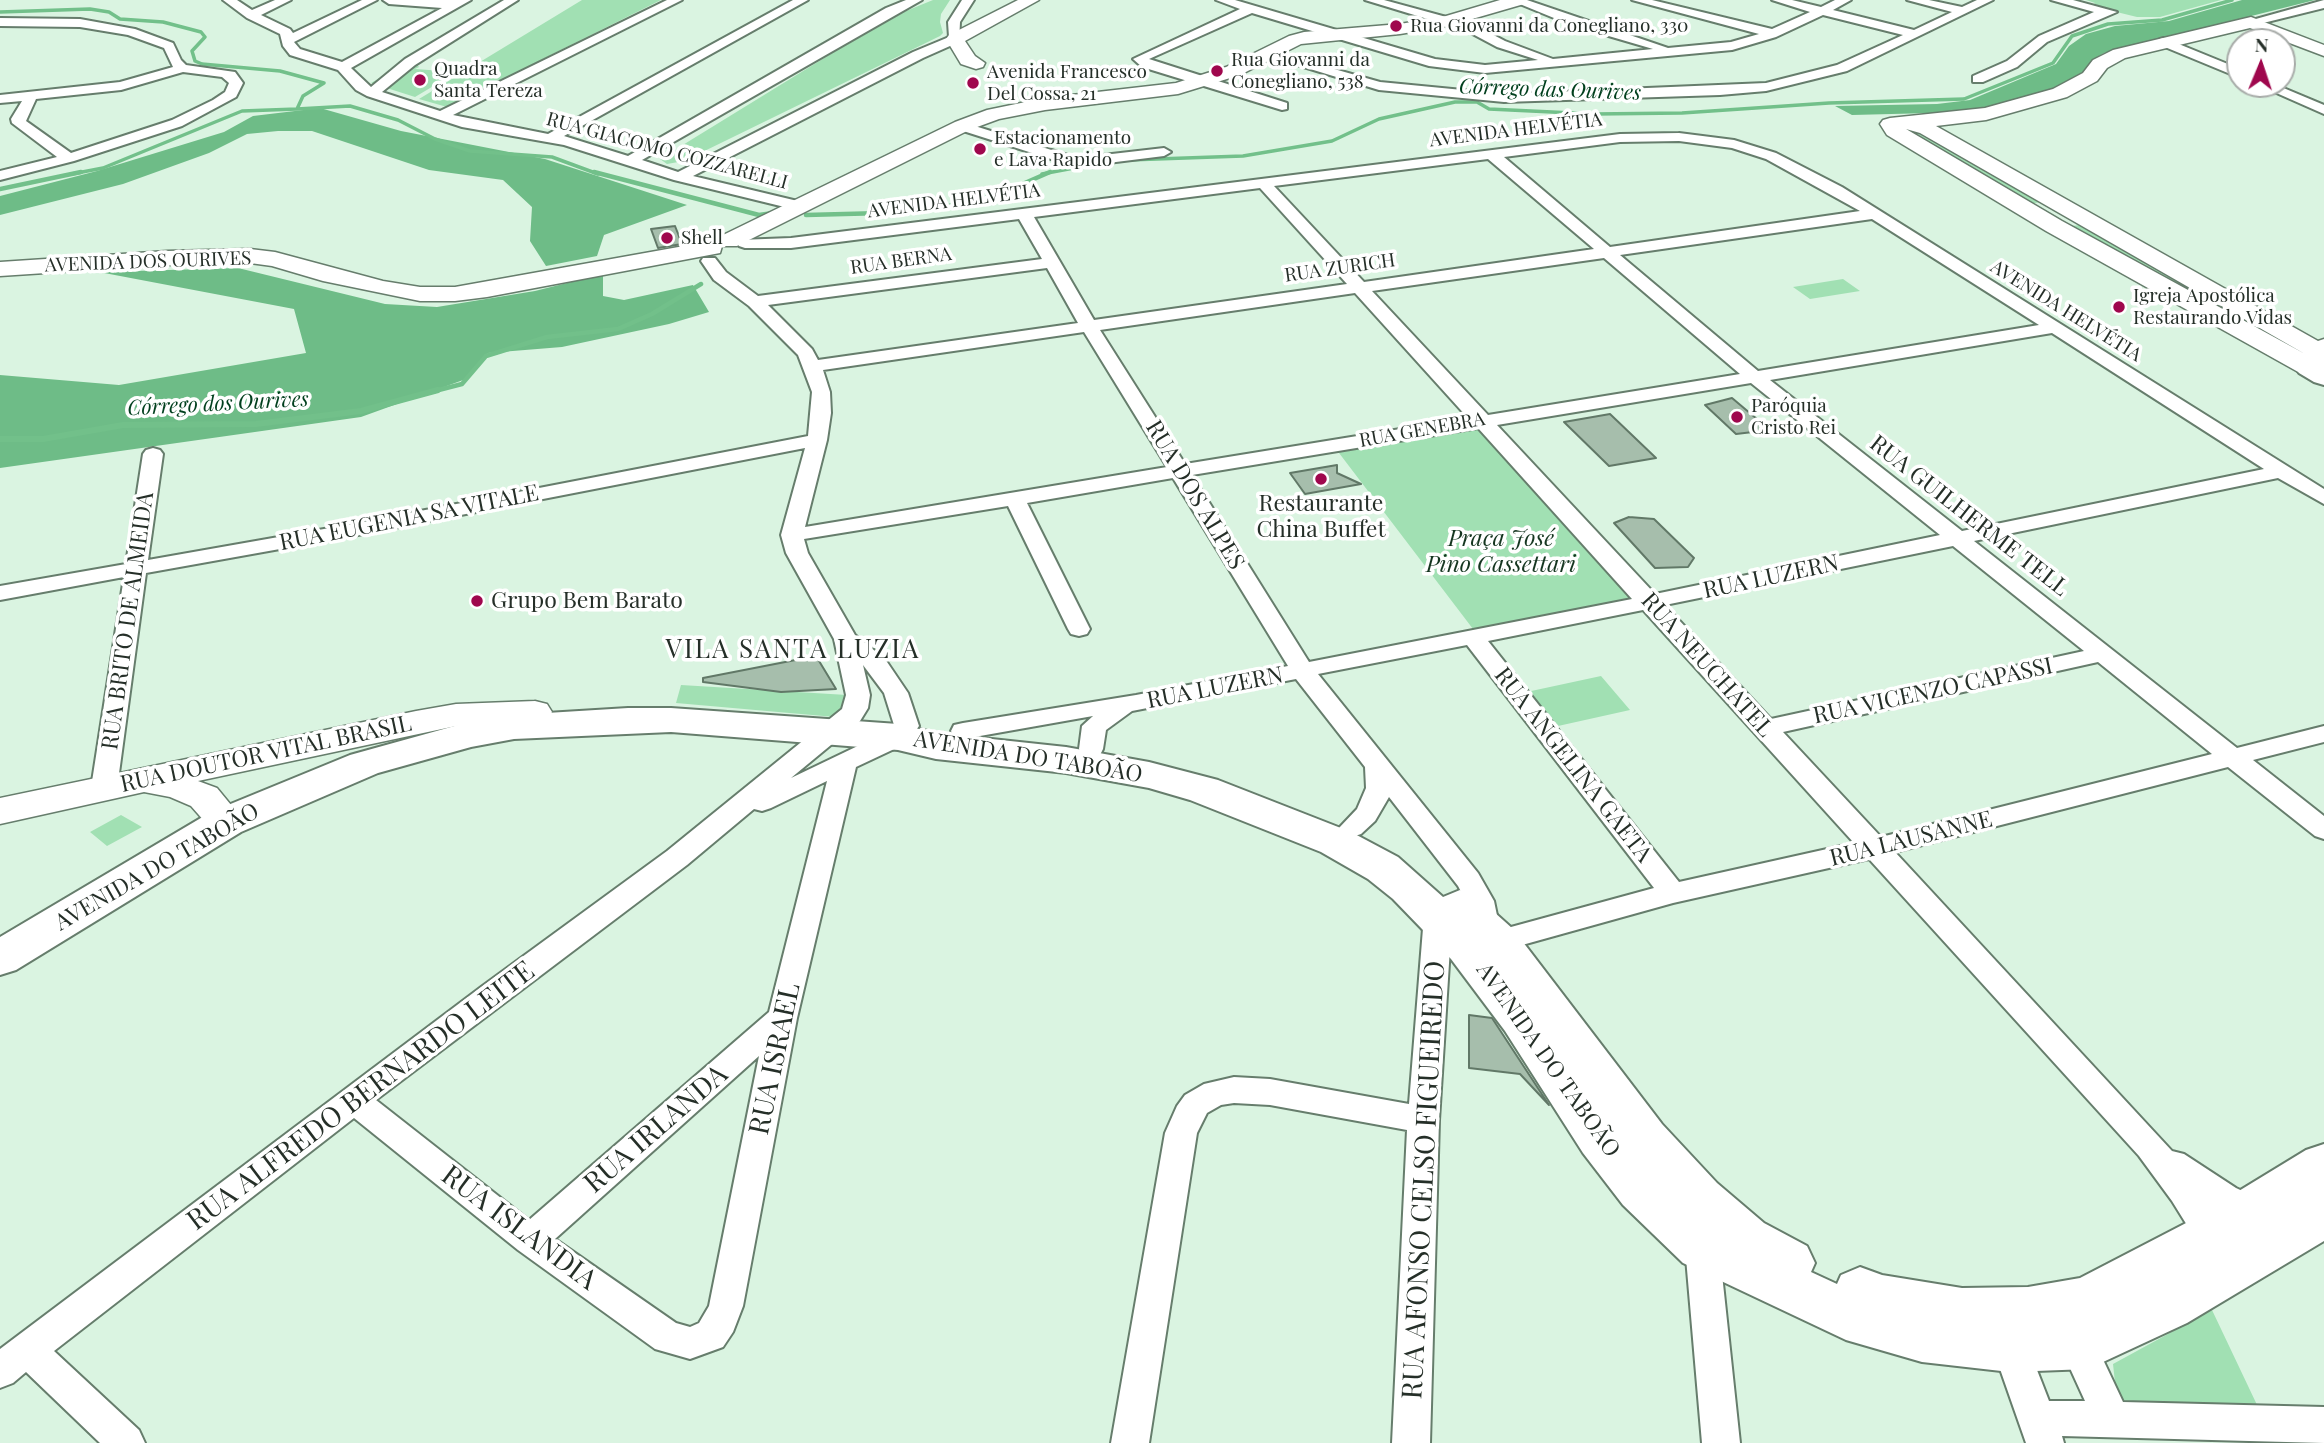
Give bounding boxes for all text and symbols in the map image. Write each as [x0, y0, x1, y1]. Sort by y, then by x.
place label: Rua Giovanni da Conegliano, 330 [1410, 15, 1689, 37]
marker: Rua Giovanni da Conegliano, 330 [1388, 18, 1404, 34]
north arrow [2226, 28, 2296, 98]
text: N [2254, 31, 2269, 57]
place label: Rua Giovanni da Conegliano, 538 [1231, 49, 1370, 93]
place label: Quadra Santa Tereza [434, 58, 543, 102]
place label: Avenida Francesco Del Cossa, 21 [987, 61, 1147, 105]
marker: Rua Giovanni da Conegliano, 538 [1209, 63, 1225, 79]
marker: Quadra Santa Tereza [412, 72, 428, 88]
water label: Córrego das Ourives [1459, 74, 1641, 106]
marker: Avenida Francesco Del Cossa, 21 [965, 75, 981, 91]
street label: RUA GIACOMO COZZARELLI [544, 108, 790, 194]
street label: AVENIDA HELVÉTIA [1428, 108, 1604, 152]
place label: Estacionamento e Lava Rapido [994, 127, 1131, 171]
marker: Estacionamento e Lava Rapido [972, 141, 988, 157]
street label: AVENIDA HELVÉTIA [866, 179, 1042, 223]
place label: Shell [681, 227, 723, 249]
marker: Shell [659, 230, 675, 246]
street label: RUA BERNA [849, 243, 953, 279]
street label: AVENIDA DOS OURIVES [44, 247, 252, 277]
street label: RUA ZURICH [1283, 249, 1397, 287]
street label: AVENIDA HELVÉTIA [1986, 255, 2146, 367]
place label: Igreja Apostólica Restaurando Vidas [2133, 285, 2292, 329]
marker: Igreja Apostólica Restaurando Vidas [2111, 299, 2127, 315]
water label: Córrego dos Ourives [127, 387, 309, 421]
place label: Paróquia Cristo Rei [1751, 395, 1836, 439]
street label: RUA GENEBRA [1357, 408, 1487, 452]
marker: Paróquia Cristo Rei [1729, 409, 1745, 425]
street label: RUA DOS ALPES [1140, 415, 1250, 575]
street label: RUA GUILHERME TELL [1864, 430, 2074, 602]
marker: Restaurante China Buffet [1313, 471, 1329, 487]
street label: RUA EUGENIA SA VITALE [277, 479, 541, 557]
street label: RUA BRITO DE ALMEIDA [96, 490, 160, 752]
place label: Restaurante China Buffet [1256, 490, 1386, 544]
park label: Praça José Pino Cassettari [1426, 525, 1576, 579]
street label: RUA LUZERN [1701, 549, 1841, 605]
place label: Grupo Bem Barato [491, 587, 683, 615]
street label: RUA NEUCHATEL [1635, 587, 1779, 743]
marker: Grupo Bem Barato [469, 593, 485, 609]
district label: VILA SANTA LUZIA [668, 634, 918, 666]
street label: RUA VICENZO CAPASSI [1811, 652, 2055, 730]
street label: RUA LUZERN [1145, 661, 1285, 715]
street label: RUA ANGELINA GAETA [1488, 662, 1658, 868]
street label: RUA DOUTOR VITAL BRASIL [118, 710, 414, 798]
street label: AVENIDA DO TABOÃO [912, 725, 1144, 789]
street label: AVENIDA DO TABOÃO [50, 797, 264, 937]
street label: RUA LAUSANNE [1827, 805, 1995, 873]
street label: RUA ALFREDO BERNARDO LEITE [181, 954, 541, 1238]
street label: AVENIDA DO TABOÃO [1470, 957, 1626, 1163]
street label: RUA AFONSO CELSO FIGUEIREDO [1396, 960, 1452, 1400]
street label: RUA ISRAEL [743, 980, 807, 1138]
street label: RUA IRLANDA [577, 1058, 735, 1200]
street label: RUA ISLANDIA [435, 1159, 603, 1297]

